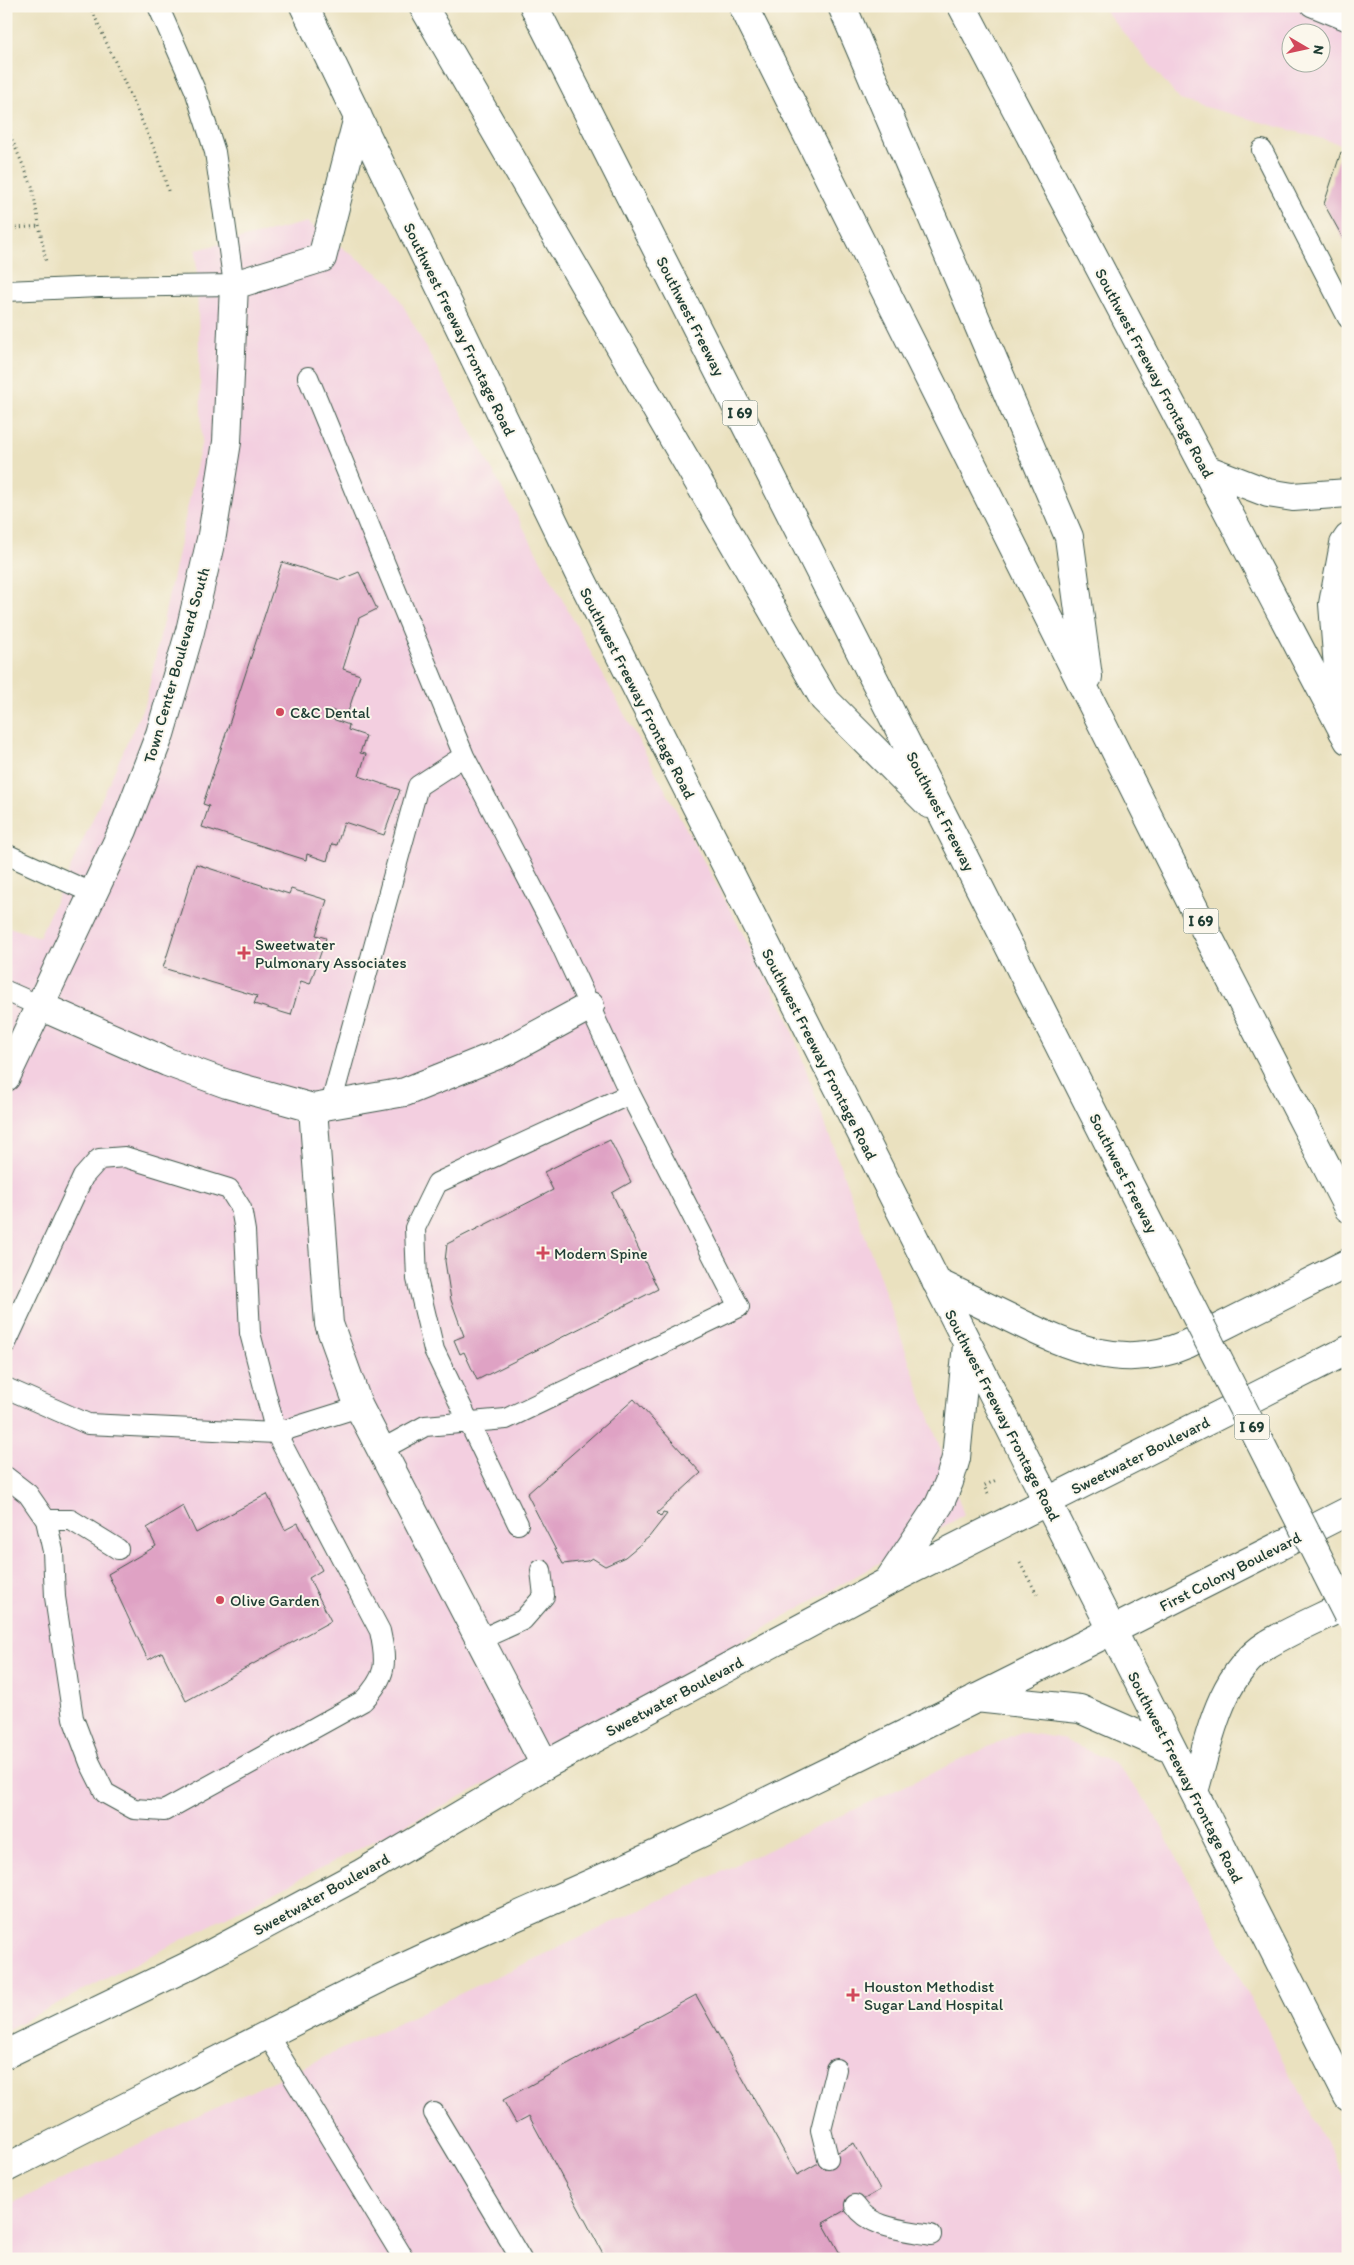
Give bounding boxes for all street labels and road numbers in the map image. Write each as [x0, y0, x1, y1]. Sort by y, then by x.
street label: Southwest Freeway Frontage Road [399, 219, 520, 439]
street label: Southwest Freeway [652, 253, 729, 380]
street label: Southwest Freeway Frontage Road [1091, 265, 1218, 482]
road number: I 69 [722, 400, 758, 426]
street label: Town Center Boulevard South [139, 565, 214, 765]
street label: Southwest Freeway Frontage Road [576, 584, 699, 802]
street label: Southwest Freeway [902, 748, 979, 875]
road number: I 69 [1184, 908, 1218, 934]
street label: Southwest Freeway Frontage Road [758, 945, 881, 1163]
street label: Southwest Freeway [1085, 1110, 1162, 1237]
street label: Southwest Freeway Frontage Road [941, 1306, 1064, 1524]
street label: Sweetwater Boulevard [1068, 1412, 1213, 1499]
road number: I 69 [1234, 1414, 1270, 1440]
street label: First Colony Boulevard [1156, 1527, 1304, 1615]
street label: Sweetwater Boulevard [602, 1652, 747, 1741]
street label: Southwest Freeway Frontage Road [1124, 1668, 1247, 1886]
street label: Sweetwater Boulevard [250, 1849, 393, 1940]

